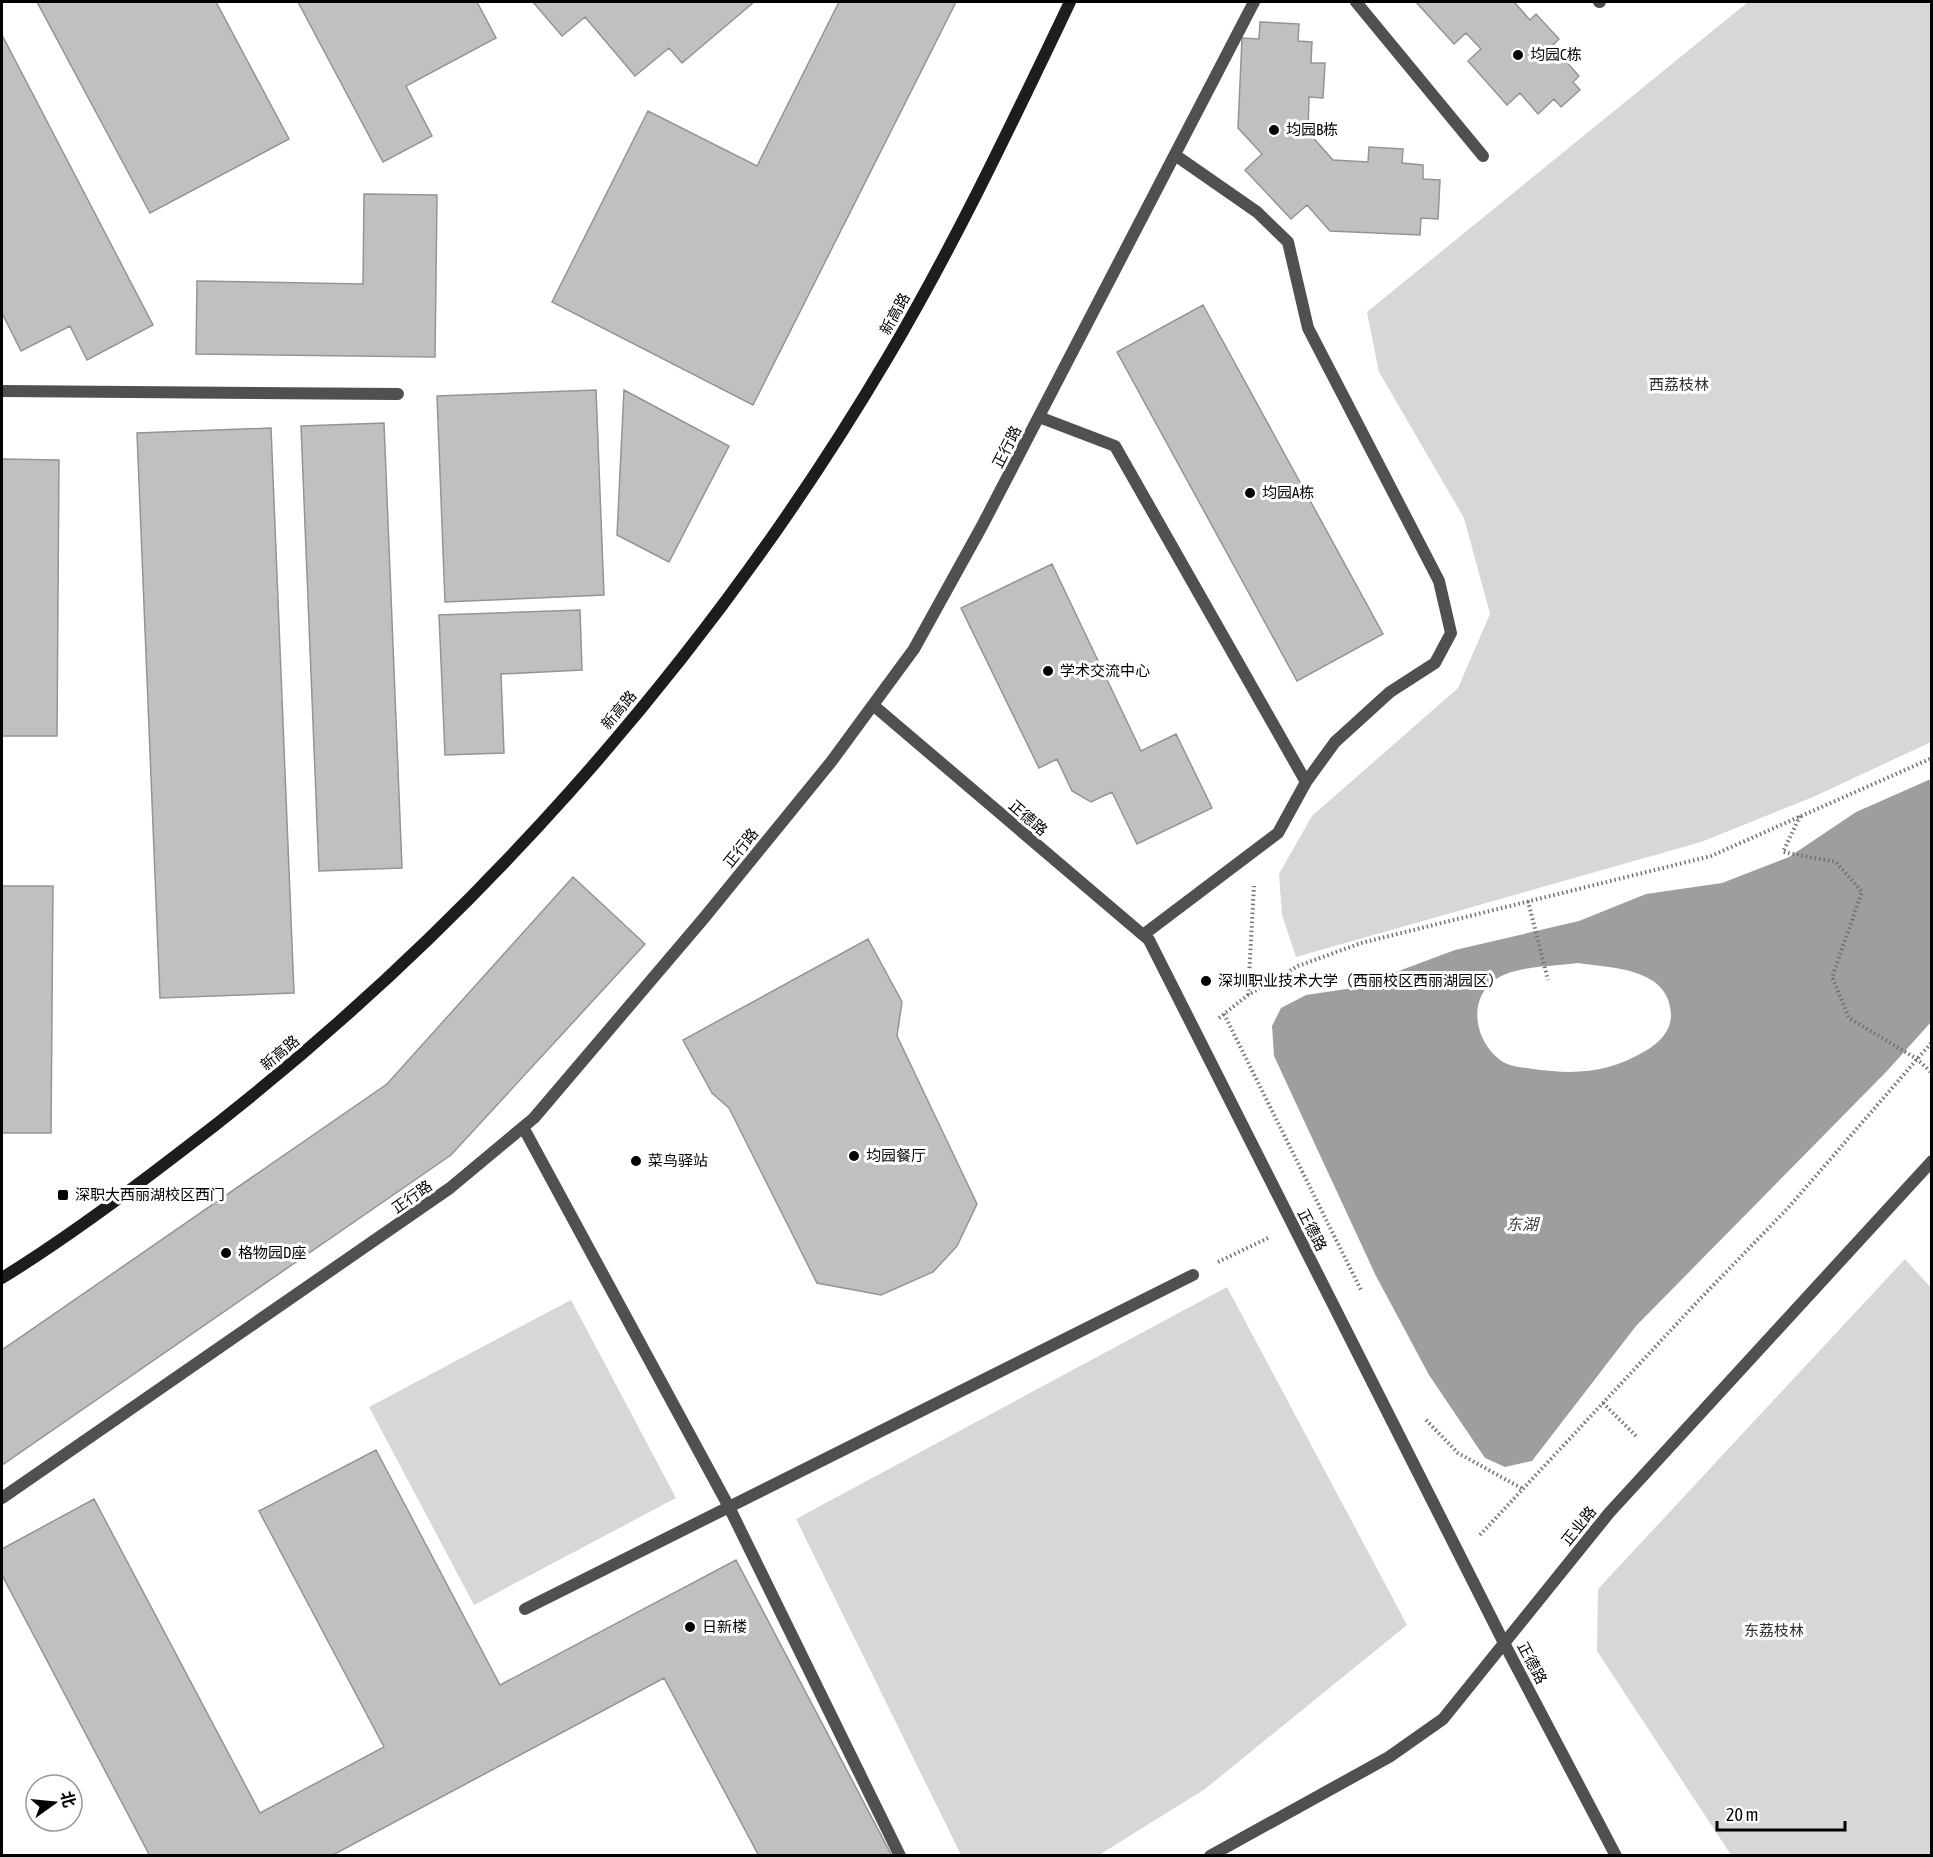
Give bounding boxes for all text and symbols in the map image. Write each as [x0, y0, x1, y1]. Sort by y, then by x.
place label: 均园C栋 [1530, 46, 1582, 63]
marker: 均园C栋 [1511, 48, 1525, 62]
place label: 均园B栋 [1286, 121, 1338, 138]
marker: 均园B栋 [1267, 123, 1281, 137]
street label: 新高路 [876, 290, 913, 338]
park label: 西荔枝林 [1649, 376, 1709, 393]
street label: 正行路 [989, 423, 1024, 471]
place label: 均园A栋 [1262, 484, 1314, 501]
marker: 均园A栋 [1243, 486, 1257, 500]
place label: 学术交流中心 [1060, 662, 1150, 679]
marker: 学术交流中心 [1041, 664, 1055, 678]
street label: 新高路 [598, 687, 640, 732]
street label: 正德路 [1006, 796, 1051, 839]
street label: 正行路 [720, 825, 761, 871]
place label: 深圳职业技术大学（西丽校区西丽湖园区） [1218, 972, 1503, 989]
marker: 深圳职业技术大学（西丽校区西丽湖园区） [1199, 974, 1213, 988]
street label: 新高路 [257, 1032, 302, 1074]
place label: 均园餐厅 [866, 1147, 926, 1164]
marker: 均园餐厅 [847, 1149, 861, 1163]
place label: 菜鸟驿站 [648, 1152, 708, 1169]
marker: 菜鸟驿站 [629, 1154, 643, 1168]
street label: 正行路 [388, 1177, 435, 1216]
place label: 深职大西丽湖校区西门 [75, 1186, 225, 1203]
marker: 深职大西丽湖校区西门 [56, 1188, 70, 1202]
street label: 正德路 [1295, 1206, 1330, 1254]
water label: 东湖 [1506, 1215, 1541, 1233]
place label: 格物园D座 [238, 1244, 306, 1261]
marker: 格物园D座 [219, 1246, 233, 1260]
street label: 正业路 [1558, 1503, 1599, 1549]
place label: 日新楼 [702, 1618, 747, 1635]
marker: 日新楼 [683, 1620, 697, 1634]
park label: 东荔枝林 [1744, 1622, 1804, 1639]
street label: 正德路 [1514, 1639, 1551, 1687]
north arrow [24, 1773, 84, 1833]
text: 北 [58, 1789, 79, 1809]
scale bar [1717, 1794, 1844, 1832]
text: 20 m [1726, 1804, 1758, 1825]

